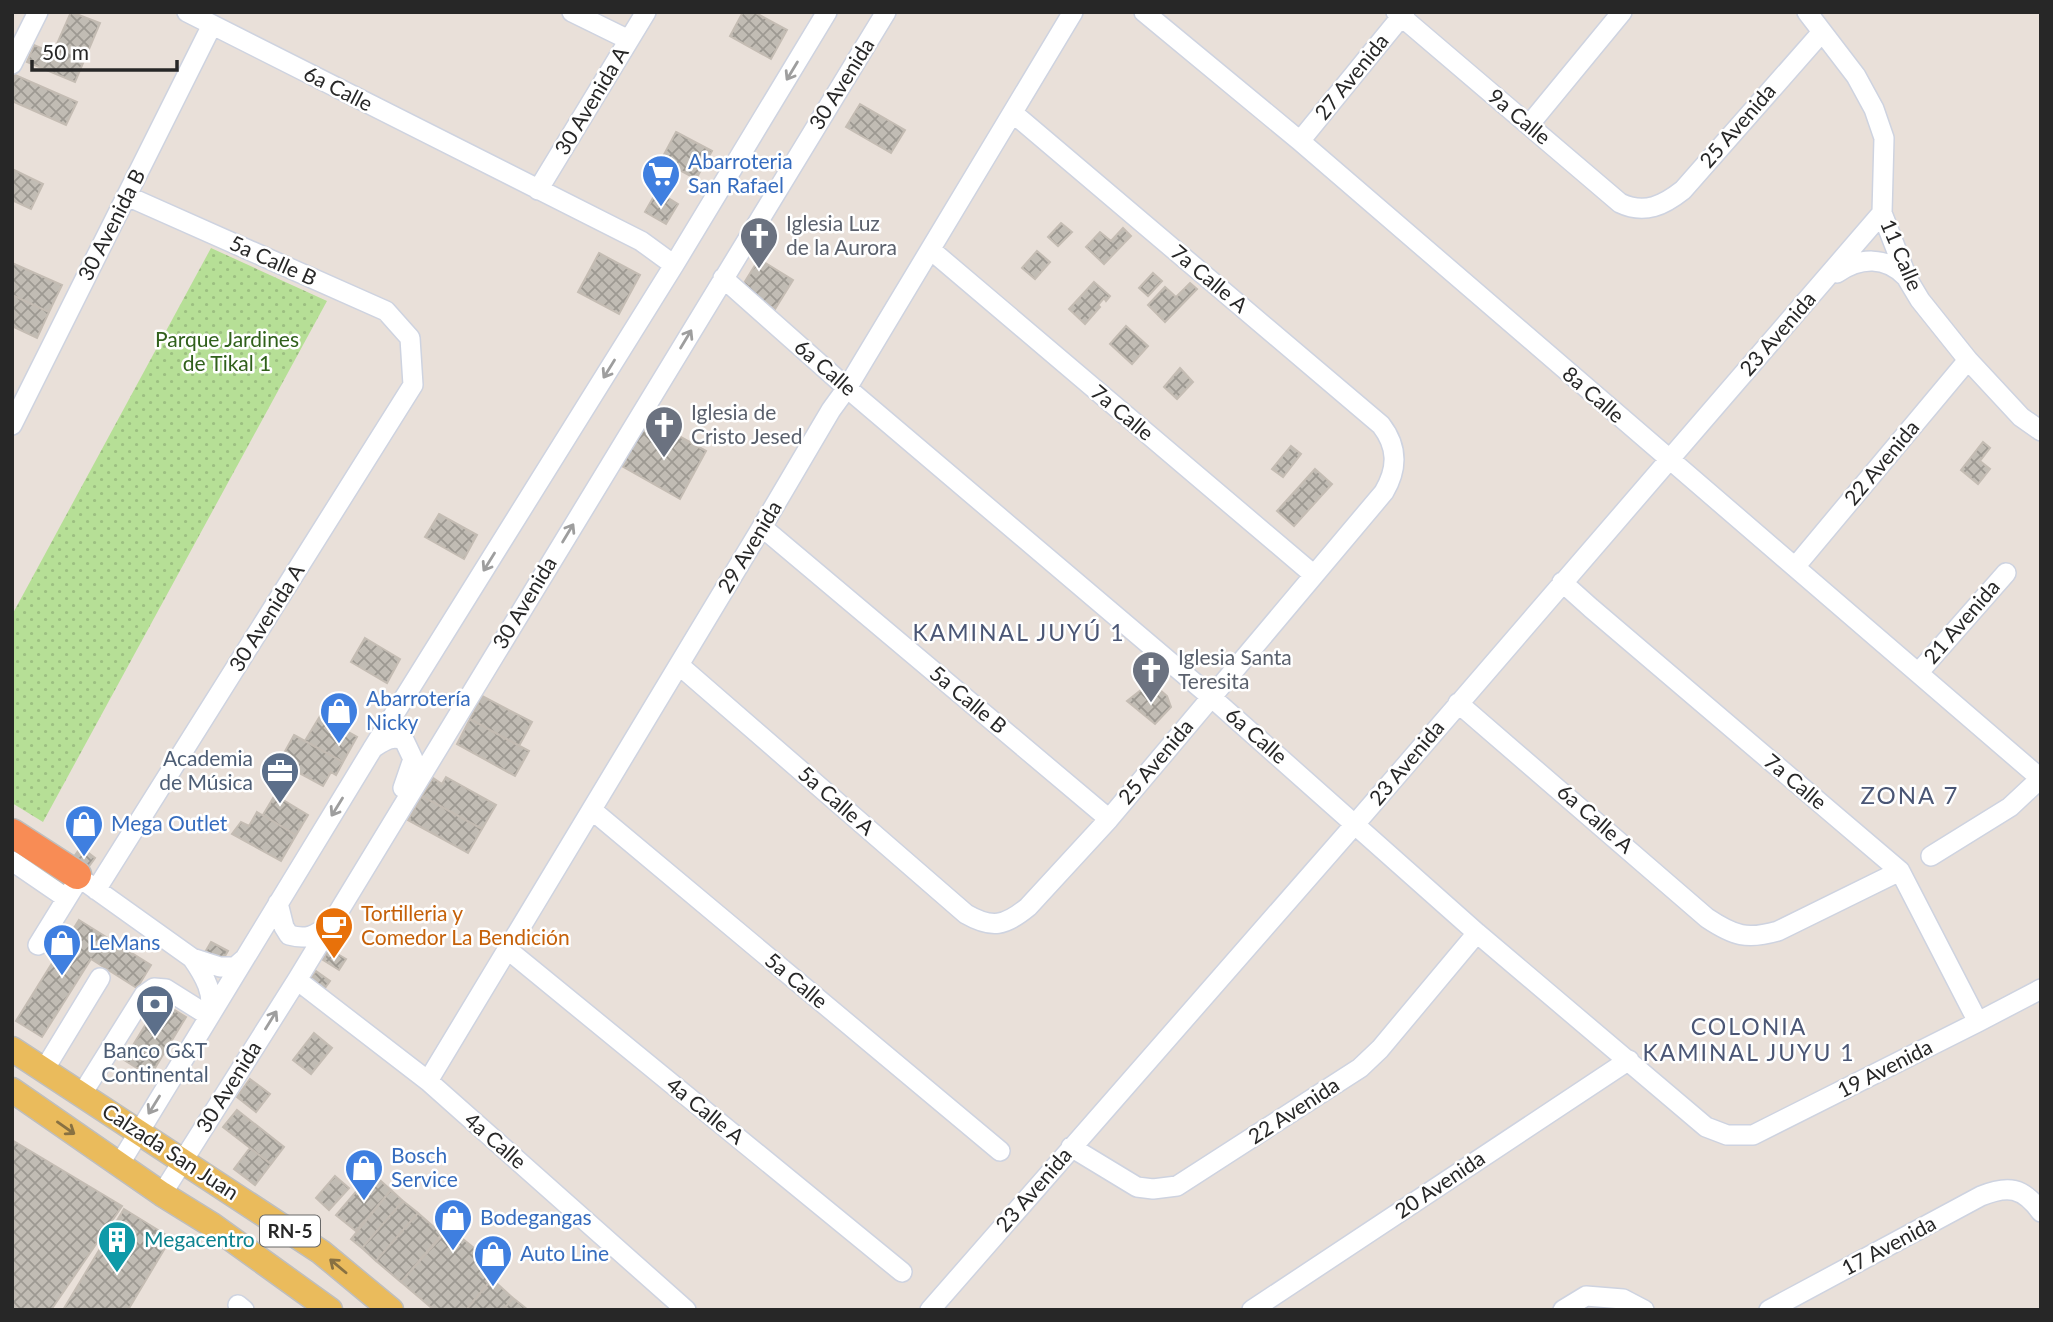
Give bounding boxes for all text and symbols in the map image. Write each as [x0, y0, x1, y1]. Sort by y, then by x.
scale bar [32, 28, 177, 72]
street label: 27 Avenida [1309, 28, 1393, 124]
street label: 30 Avenida [803, 33, 879, 134]
text: 50 m [42, 39, 89, 64]
street label: 30 Avenida A [549, 41, 633, 159]
street label: 6a Calle [300, 60, 377, 115]
one-way arrow [784, 60, 798, 80]
street label: 25 Avenida [1694, 78, 1780, 172]
street label: 9a Calle [1484, 83, 1556, 149]
place label: Abarroteria San Rafael [688, 148, 793, 197]
supermarket icon: Abarroteria San Rafael [640, 153, 682, 208]
street label: 30 Avenida B [72, 164, 149, 284]
place label: Iglesia Luz de la Aurora [786, 210, 897, 259]
church icon: Iglesia Luz de la Aurora [738, 215, 780, 270]
street label: 11 Calle [1876, 215, 1929, 294]
street label: 5a Calle B [226, 229, 321, 290]
street label: 7a Calle A [1167, 239, 1254, 318]
street label: 23 Avenida [1734, 286, 1820, 380]
park label: Parque Jardines de Tikal 1 [155, 326, 299, 375]
one-way arrow [679, 329, 693, 349]
street label: 6a Calle [790, 333, 862, 400]
one-way arrow [602, 359, 616, 379]
street label: 8a Calle [1558, 360, 1630, 427]
street label: 7a Calle [1087, 379, 1159, 445]
place label: Iglesia de Cristo Jesed [691, 399, 802, 448]
church icon: Iglesia de Cristo Jesed [643, 404, 685, 459]
street label: 22 Avenida [1838, 415, 1924, 510]
street label: 29 Avenida [711, 496, 786, 597]
one-way arrow [561, 523, 575, 543]
one-way arrow [481, 552, 495, 572]
street label: 30 Avenida [486, 552, 561, 653]
street label: 30 Avenida A [223, 558, 309, 676]
street label: 21 Avenida [1918, 574, 2004, 668]
district label: KAMINAL JUYÚ 1 [912, 618, 1126, 646]
place label: Iglesia Santa Teresita [1178, 644, 1292, 693]
church icon: Iglesia Santa Teresita [1130, 649, 1172, 704]
street label: 5a Calle B [926, 660, 1012, 738]
place label: Abarrotería Nicky [366, 685, 471, 734]
shop icon: Abarrotería Nicky [318, 690, 360, 745]
street label: 6a Calle [1221, 701, 1293, 768]
street label: 25 Avenida [1112, 714, 1198, 809]
street label: 23 Avenida [1363, 715, 1449, 810]
place label: Academia de Música [159, 745, 253, 794]
street label: 7a Calle [1760, 748, 1832, 814]
office icon: Academia de Música [259, 750, 301, 805]
street label: 5a Calle A [794, 760, 881, 840]
street label: 6a Calle A [1553, 778, 1640, 858]
district label: ZONA 7 [1860, 780, 1960, 809]
one-way arrow [329, 796, 343, 816]
shop icon: Mega Outlet [63, 803, 105, 858]
place label: Mega Outlet [111, 810, 228, 835]
place label: Tortilleria y Comedor La Bendición [361, 900, 570, 949]
cafe icon: Tortilleria y Comedor La Bendición [313, 905, 355, 960]
shop icon: LeMans [41, 922, 83, 977]
place label: LeMans [89, 929, 160, 954]
street label: 5a Calle [761, 947, 833, 1013]
bank icon: Banco G&T Continental [134, 983, 176, 1038]
one-way arrow [265, 1011, 279, 1031]
district label: COLONIA KAMINAL JUYU 1 [1642, 1012, 1856, 1066]
street label: 19 Avenida [1833, 1033, 1936, 1102]
street label: 30 Avenida [190, 1036, 266, 1137]
place label: Banco G&T Continental [101, 1037, 209, 1086]
street label: 4a Calle A [662, 1071, 750, 1149]
street label: 22 Avenida [1243, 1071, 1343, 1148]
one-way arrow [147, 1095, 161, 1115]
street label: Calzada San Juan [98, 1097, 244, 1204]
street label: 4a Calle [460, 1106, 532, 1173]
one-way arrow [56, 1120, 75, 1135]
place label: Bosch Service [391, 1142, 458, 1191]
street label: 23 Avenida [990, 1142, 1076, 1236]
street label: 20 Avenida [1389, 1145, 1489, 1223]
shop icon: Bosch Service [343, 1147, 385, 1202]
shop icon: Bodegangas [432, 1197, 474, 1252]
place label: Bodegangas [480, 1204, 592, 1229]
street label: 17 Avenida [1837, 1209, 1940, 1280]
road number: RN-5 [260, 1216, 320, 1246]
building icon: Megacentro [96, 1219, 138, 1274]
place label: Megacentro [144, 1226, 255, 1251]
shop icon: Auto Line [472, 1233, 514, 1288]
place label: Auto Line [520, 1240, 609, 1265]
one-way arrow [330, 1258, 348, 1274]

